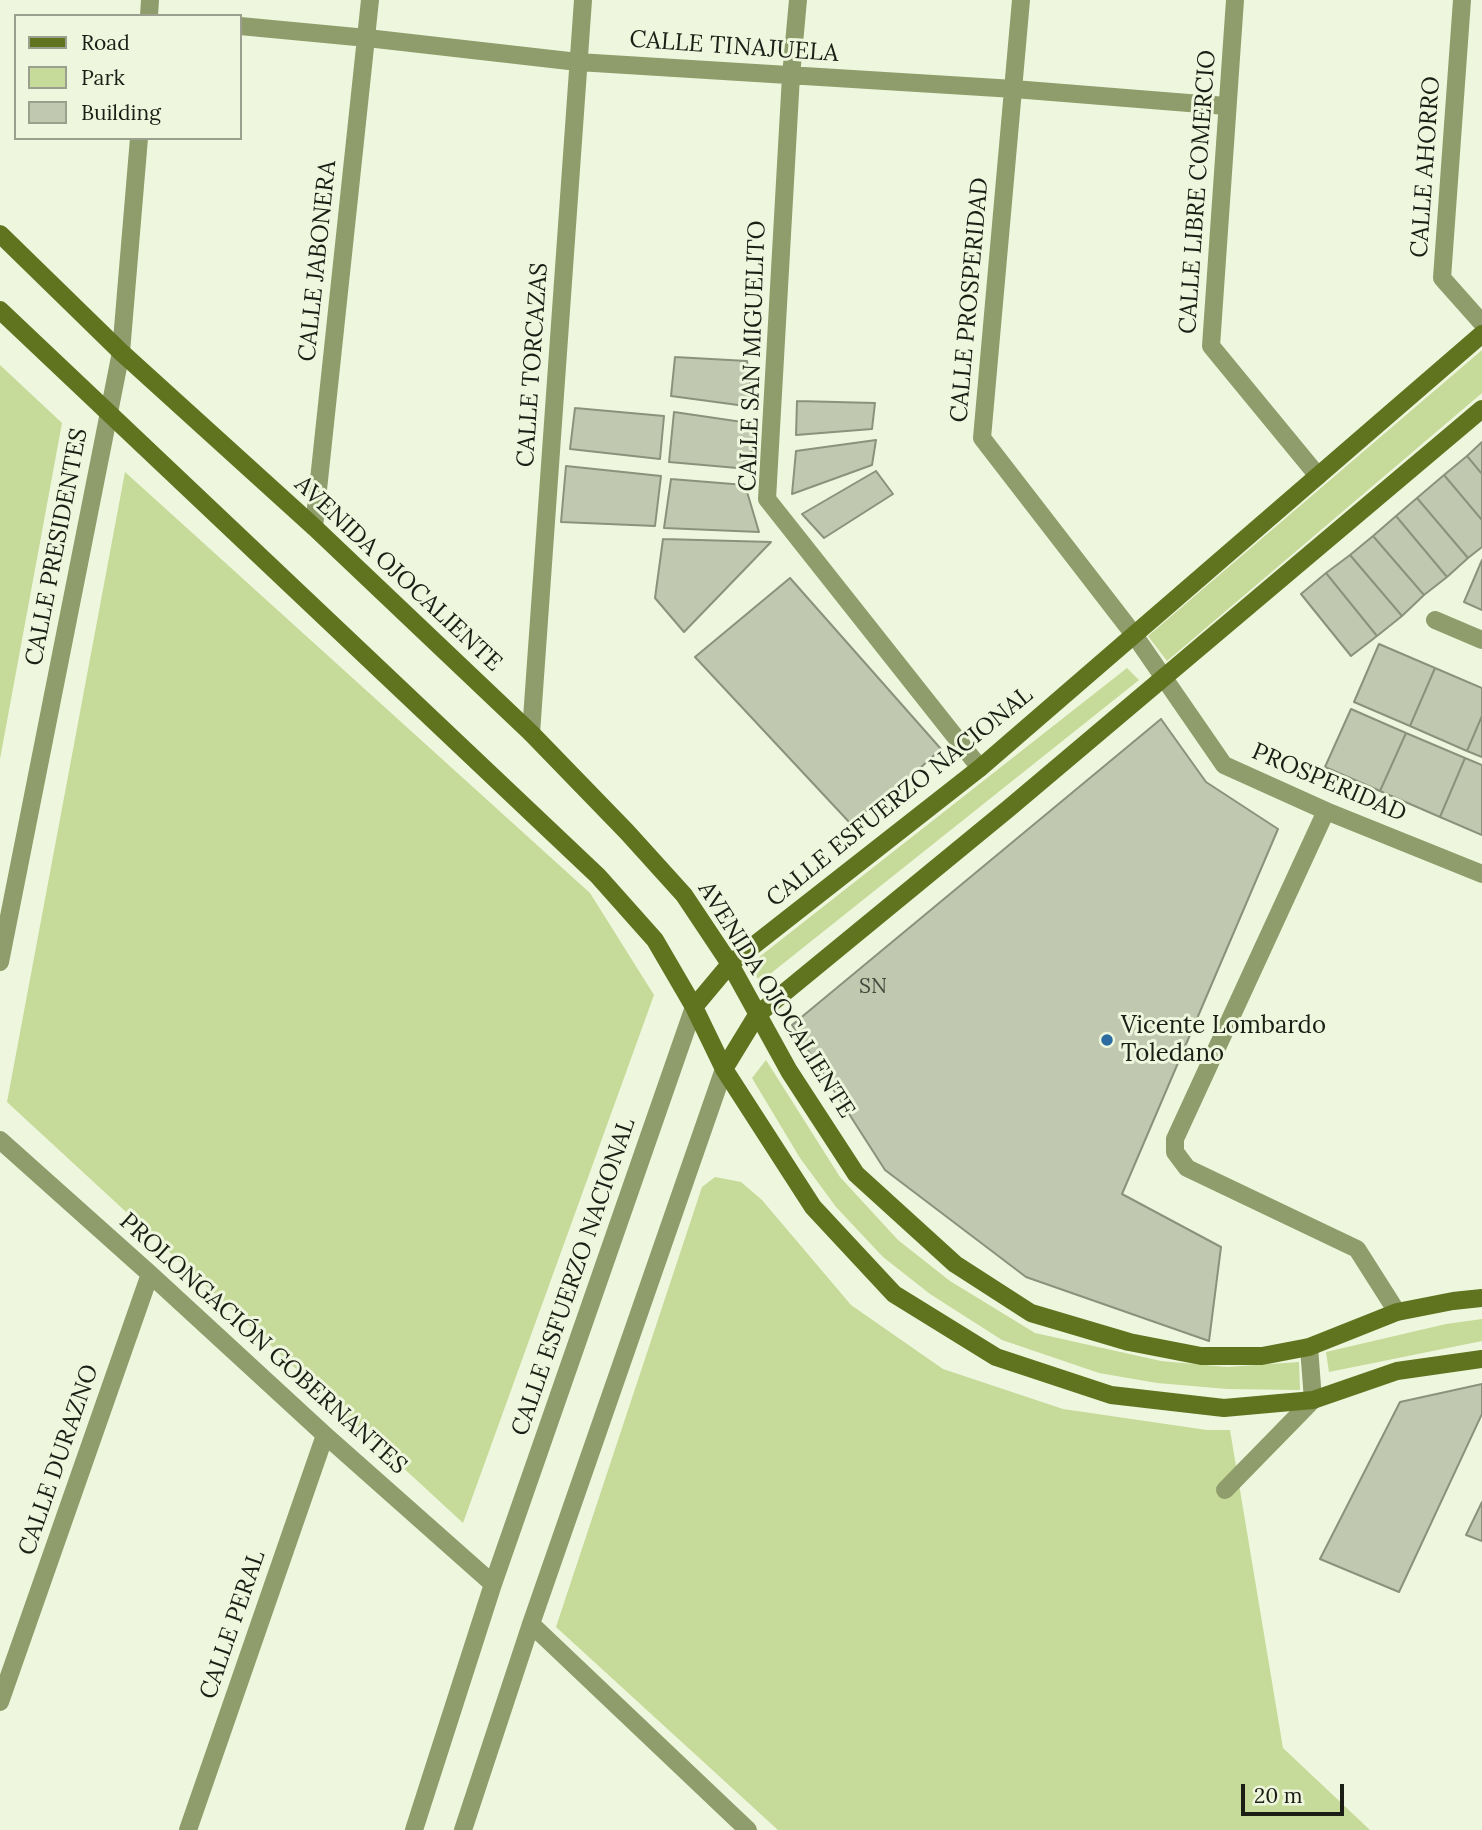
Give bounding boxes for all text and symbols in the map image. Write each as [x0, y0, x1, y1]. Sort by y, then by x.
legend [14, 14, 242, 140]
street label: CALLE TINAJUELA [628, 25, 840, 69]
text: Road [81, 29, 130, 56]
street label: CALLE LIBRE COMERCIO [1174, 49, 1222, 335]
text: Park [81, 64, 125, 91]
street label: CALLE AHORRO [1405, 75, 1447, 259]
text: Building [81, 99, 161, 126]
street label: CALLE JABONERA [293, 159, 343, 363]
street label: CALLE PROSPERIDAD [945, 176, 995, 424]
street label: CALLE SAN MIGUELITO [734, 220, 772, 492]
street label: CALLE TORCAZAS [511, 262, 555, 468]
street label: CALLE PRESIDENTES [20, 426, 94, 668]
street label: AVENIDA OJOCALIENTE [288, 470, 508, 678]
street label: CALLE ESFUERZO NACIONAL [761, 681, 1039, 913]
street label: PROSPERIDAD [1247, 738, 1411, 828]
street label: AVENIDA OJOCALIENTE [691, 877, 861, 1123]
house number: SN [859, 974, 887, 1000]
place label: Vicente Lombardo Toledano [1121, 1012, 1326, 1068]
marker: Vicente Lombardo Toledano [1099, 1032, 1115, 1048]
street label: CALLE ESFUERZO NACIONAL [506, 1114, 642, 1440]
street label: PROLONGACIÓN GOBERNANTES [113, 1207, 413, 1481]
street label: CALLE DURAZNO [13, 1361, 105, 1559]
street label: CALLE PERAL [194, 1547, 272, 1703]
scale bar [1244, 1770, 1347, 1814]
text: 20 m [1254, 1782, 1303, 1809]

